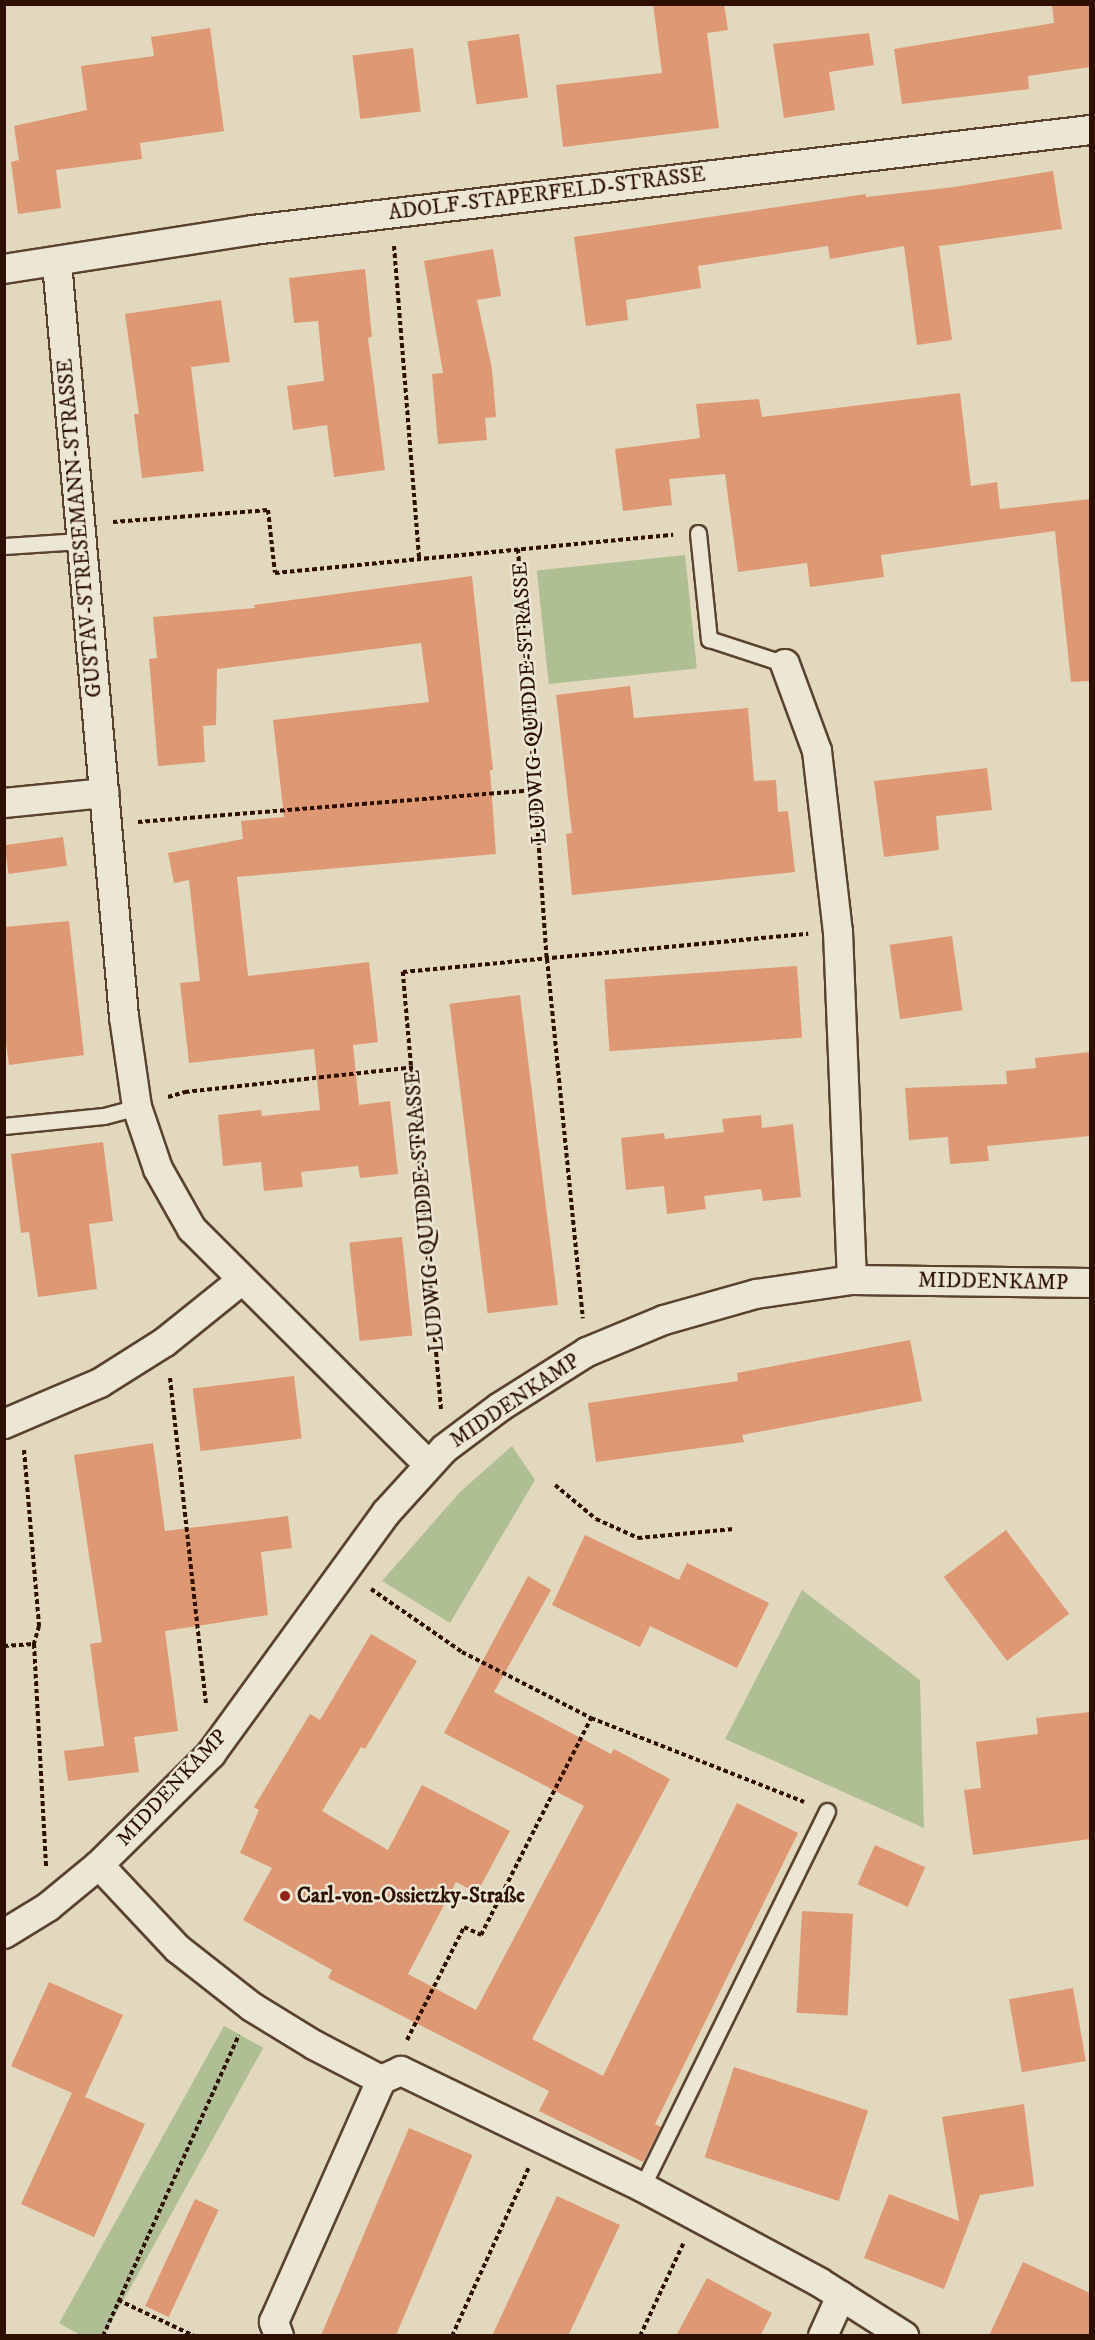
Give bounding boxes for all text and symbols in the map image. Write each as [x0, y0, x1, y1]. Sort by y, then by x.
street label: ADOLF-STAPERFELD-STRASSE [387, 162, 707, 226]
street label: GUSTAV-STRESEMANN-STRASSE [53, 357, 107, 699]
street label: LUDWIG-QUIDDE-STRASSE [508, 561, 552, 845]
street label: LUDWIG-QUIDDE-STRASSE [400, 1069, 450, 1353]
street label: MIDDENKAMP [918, 1268, 1068, 1296]
street label: MIDDENKAMP [446, 1349, 584, 1453]
street label: MIDDENKAMP [112, 1724, 232, 1852]
place label: Carl-von-Ossietzky-Straße [297, 1883, 525, 1909]
marker: Carl-von-Ossietzky-Straße [278, 1889, 292, 1903]

